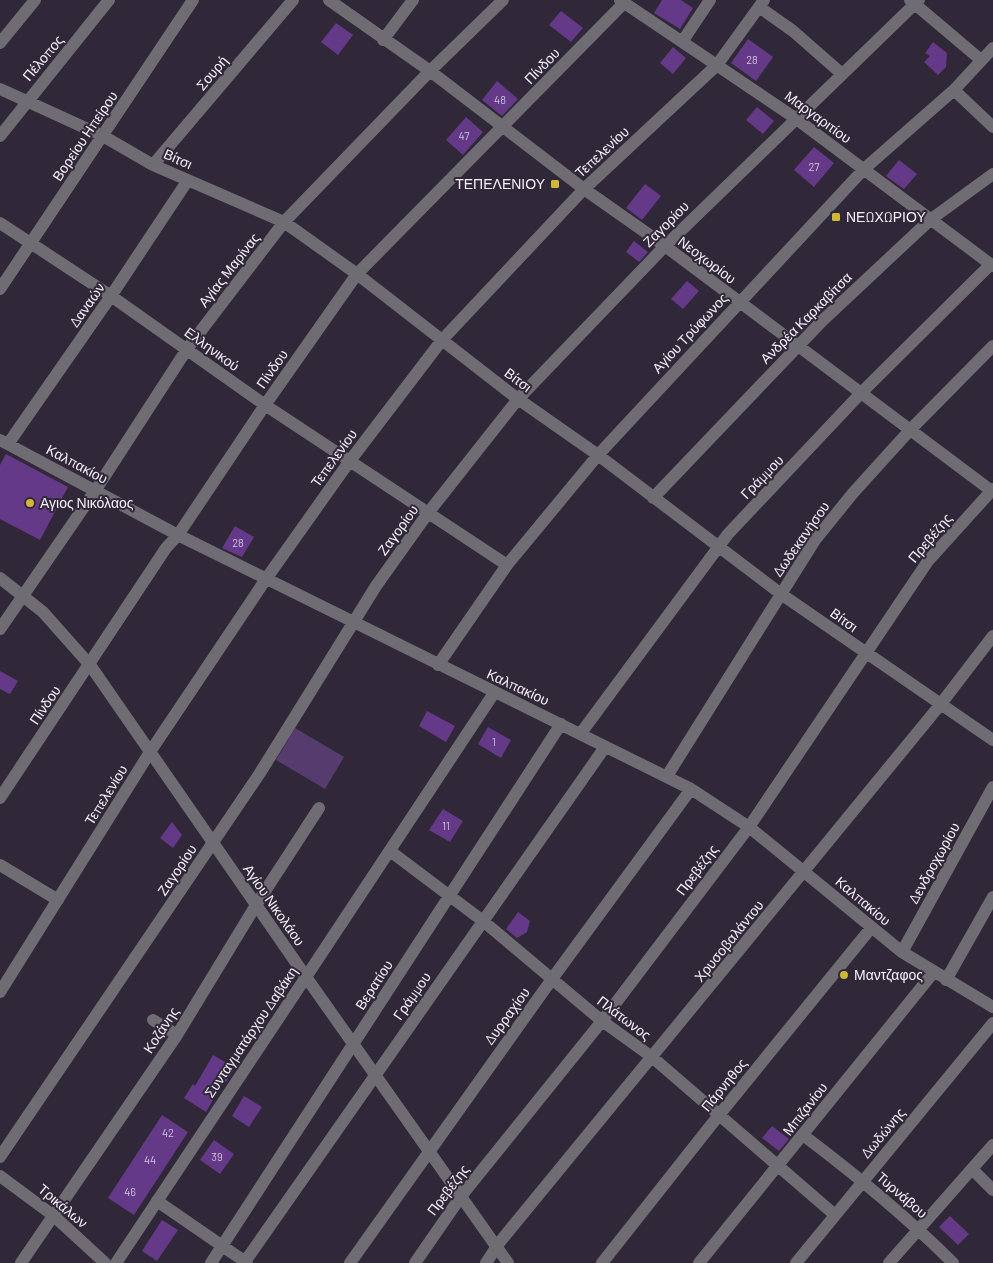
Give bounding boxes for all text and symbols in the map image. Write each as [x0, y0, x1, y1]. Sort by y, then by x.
street label: Πέλοπος [19, 31, 67, 84]
street label: Πίνδου [520, 44, 563, 87]
street label: Σουρή [192, 52, 231, 93]
house number: 28 [746, 53, 758, 66]
street label: Μαργαριτίου [782, 87, 855, 146]
street label: Βορείου Ηπείρου [48, 88, 121, 184]
house number: 48 [494, 93, 506, 106]
street label: Τεπελενίου [571, 122, 632, 181]
house number: 47 [459, 129, 469, 142]
street label: Βίτσι [161, 145, 195, 172]
house number: 27 [808, 160, 820, 173]
place label: ΤΕΠΕΛΕΝΙΟΥ [455, 175, 546, 192]
marker: ΤΕΠΕΛΕΝΙΟΥ [549, 178, 561, 190]
street label: Ζαγορίου [639, 197, 692, 250]
place label: ΝΕΩΧΩΡΙΟΥ [846, 208, 926, 225]
marker: ΝΕΩΧΩΡΙΟΥ [830, 211, 842, 223]
street label: Αγίας Μαρίνας [194, 229, 263, 310]
street label: Νεοχωρίου [675, 232, 740, 287]
street label: Ανδρέα Καρκαβίτσα [756, 268, 855, 367]
street label: Δαναών [65, 279, 108, 330]
street label: Αγίου Τρύφωνος [648, 289, 731, 376]
street label: Ελληνικού [182, 323, 243, 374]
street label: Πίνδου [252, 346, 291, 391]
street label: Βίτσι [501, 364, 535, 395]
street label: Τεπελενίου [307, 425, 360, 490]
street label: Καλπακίου [44, 440, 111, 487]
street label: Γράμμου [737, 451, 787, 502]
place label: Αγιος Νικόλαος [40, 494, 134, 511]
marker: Αγιος Νικόλαος [24, 497, 36, 509]
street label: Δωδεκανήσου [768, 498, 833, 580]
street label: Ζαγορίου [374, 501, 422, 558]
street label: Πρεβέζης [904, 509, 955, 566]
house number: 28 [232, 536, 244, 549]
street label: Βίτσι [827, 604, 861, 635]
street label: Καλπακίου [484, 665, 552, 708]
street label: Πίνδου [25, 682, 64, 727]
house number: 1 [492, 735, 496, 748]
street label: Τεπελενίου [81, 762, 131, 828]
house number: 11 [442, 819, 450, 832]
street label: Δενδροχωρίου [904, 819, 963, 906]
street label: Ζαγορίου [153, 841, 200, 898]
street label: Πρεβέζης [672, 841, 721, 898]
street label: Αγίου Νικολάου [240, 861, 309, 949]
street label: Καλπακίου [832, 873, 894, 929]
street label: Χρυσοβαλάντου [690, 896, 767, 985]
street label: Βερατίου [351, 957, 396, 1013]
street label: Συνταγματάρχου Δαβάκη [200, 963, 301, 1100]
place label: Μαντζαφος [854, 966, 923, 983]
street label: Γράμμου [389, 969, 434, 1023]
marker: Μαντζαφος [838, 969, 850, 981]
street label: Δυρραχίου [480, 984, 533, 1048]
street label: Πλάτωνος [594, 992, 655, 1043]
street label: Κοζάνης [139, 1003, 182, 1056]
street label: Πάρνηθος [697, 1055, 750, 1115]
street label: Μπιζανίου [779, 1079, 831, 1139]
street label: Δωδώνης [857, 1104, 909, 1161]
house number: 42 [162, 1126, 174, 1139]
house number: 39 [211, 1150, 223, 1163]
house number: 44 [144, 1153, 156, 1166]
street label: Πρεβέζης [423, 1161, 472, 1218]
street label: Τυρνάβου [874, 1168, 931, 1221]
street label: Τρικάλων [35, 1180, 91, 1231]
house number: 46 [124, 1185, 136, 1198]

